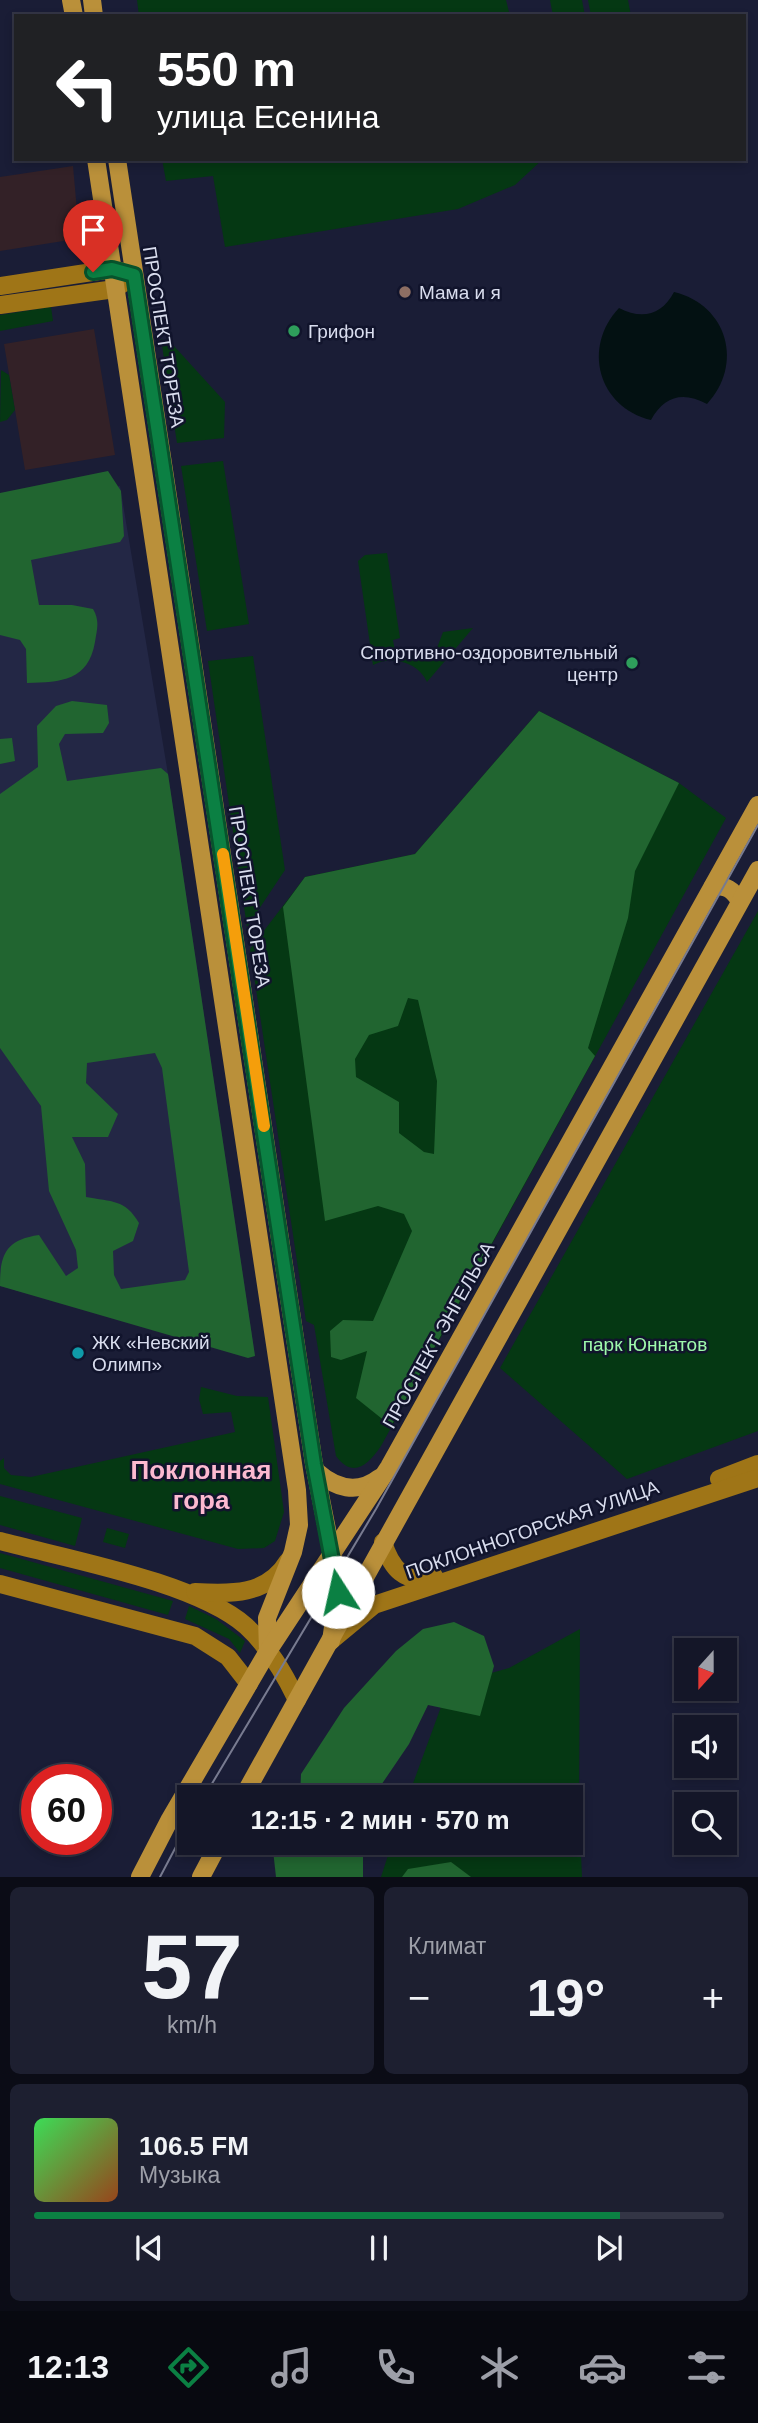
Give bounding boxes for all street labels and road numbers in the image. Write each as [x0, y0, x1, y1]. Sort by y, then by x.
street label: ПРОСПЕКТ ТОРЕЗА [139, 245, 188, 430]
street label: ПРОСПЕКТ ТОРЕЗА [225, 805, 274, 990]
street label: ПРОСПЕКТ ЭНГЕЛЬСА [378, 1238, 499, 1432]
street label: ПОКЛОННОГОРСКАЯ УЛИЦА [403, 1476, 662, 1583]

